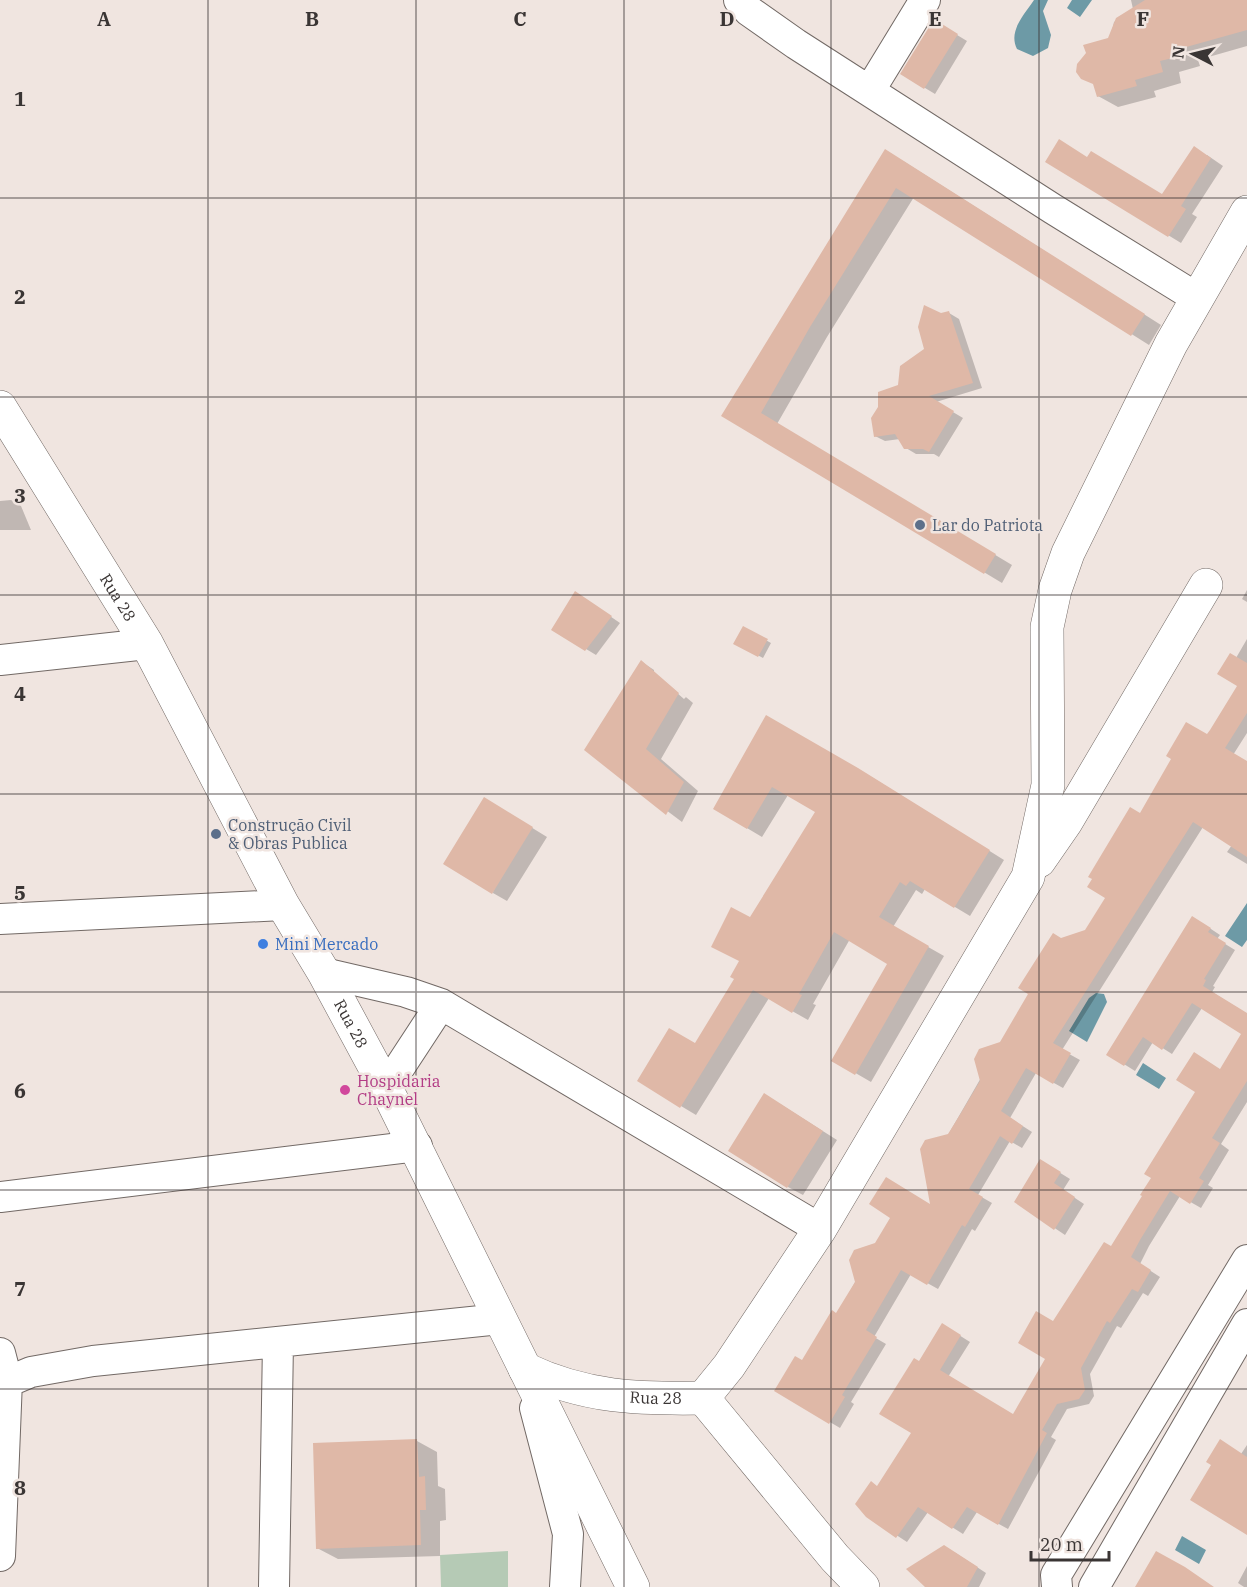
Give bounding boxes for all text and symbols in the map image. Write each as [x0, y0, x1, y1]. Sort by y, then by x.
text: A [97, 5, 111, 32]
text: B [305, 5, 319, 32]
text: C [513, 5, 527, 32]
text: D [719, 5, 735, 32]
text: E [928, 5, 942, 32]
text: F [1137, 5, 1149, 32]
north arrow [1163, 24, 1223, 84]
text: N [1167, 45, 1189, 60]
text: 1 [14, 85, 26, 112]
text: 2 [14, 283, 26, 310]
text: 3 [14, 482, 26, 509]
place label: Lar do Patriota [932, 515, 1043, 535]
marker: Lar do Patriota [913, 518, 927, 532]
street label: Rua 28 [96, 570, 140, 625]
text: 4 [14, 680, 26, 707]
place label: Construção Civil & Obras Publica [228, 815, 352, 853]
marker: Construção Civil & Obras Publica [209, 827, 223, 841]
text: 5 [14, 879, 26, 906]
place label: Mini Mercado [275, 934, 378, 954]
marker: Mini Mercado [256, 937, 270, 951]
street label: Rua 28 [330, 996, 372, 1051]
place label: Hospidaria Chaynel [357, 1071, 441, 1109]
text: 6 [14, 1077, 26, 1104]
marker: Hospidaria Chaynel [338, 1083, 352, 1097]
text: 7 [14, 1275, 26, 1302]
street label: Rua 28 [629, 1387, 682, 1408]
text: 8 [14, 1474, 26, 1501]
scale bar [1031, 1524, 1109, 1562]
text: 20 m [1040, 1533, 1083, 1556]

